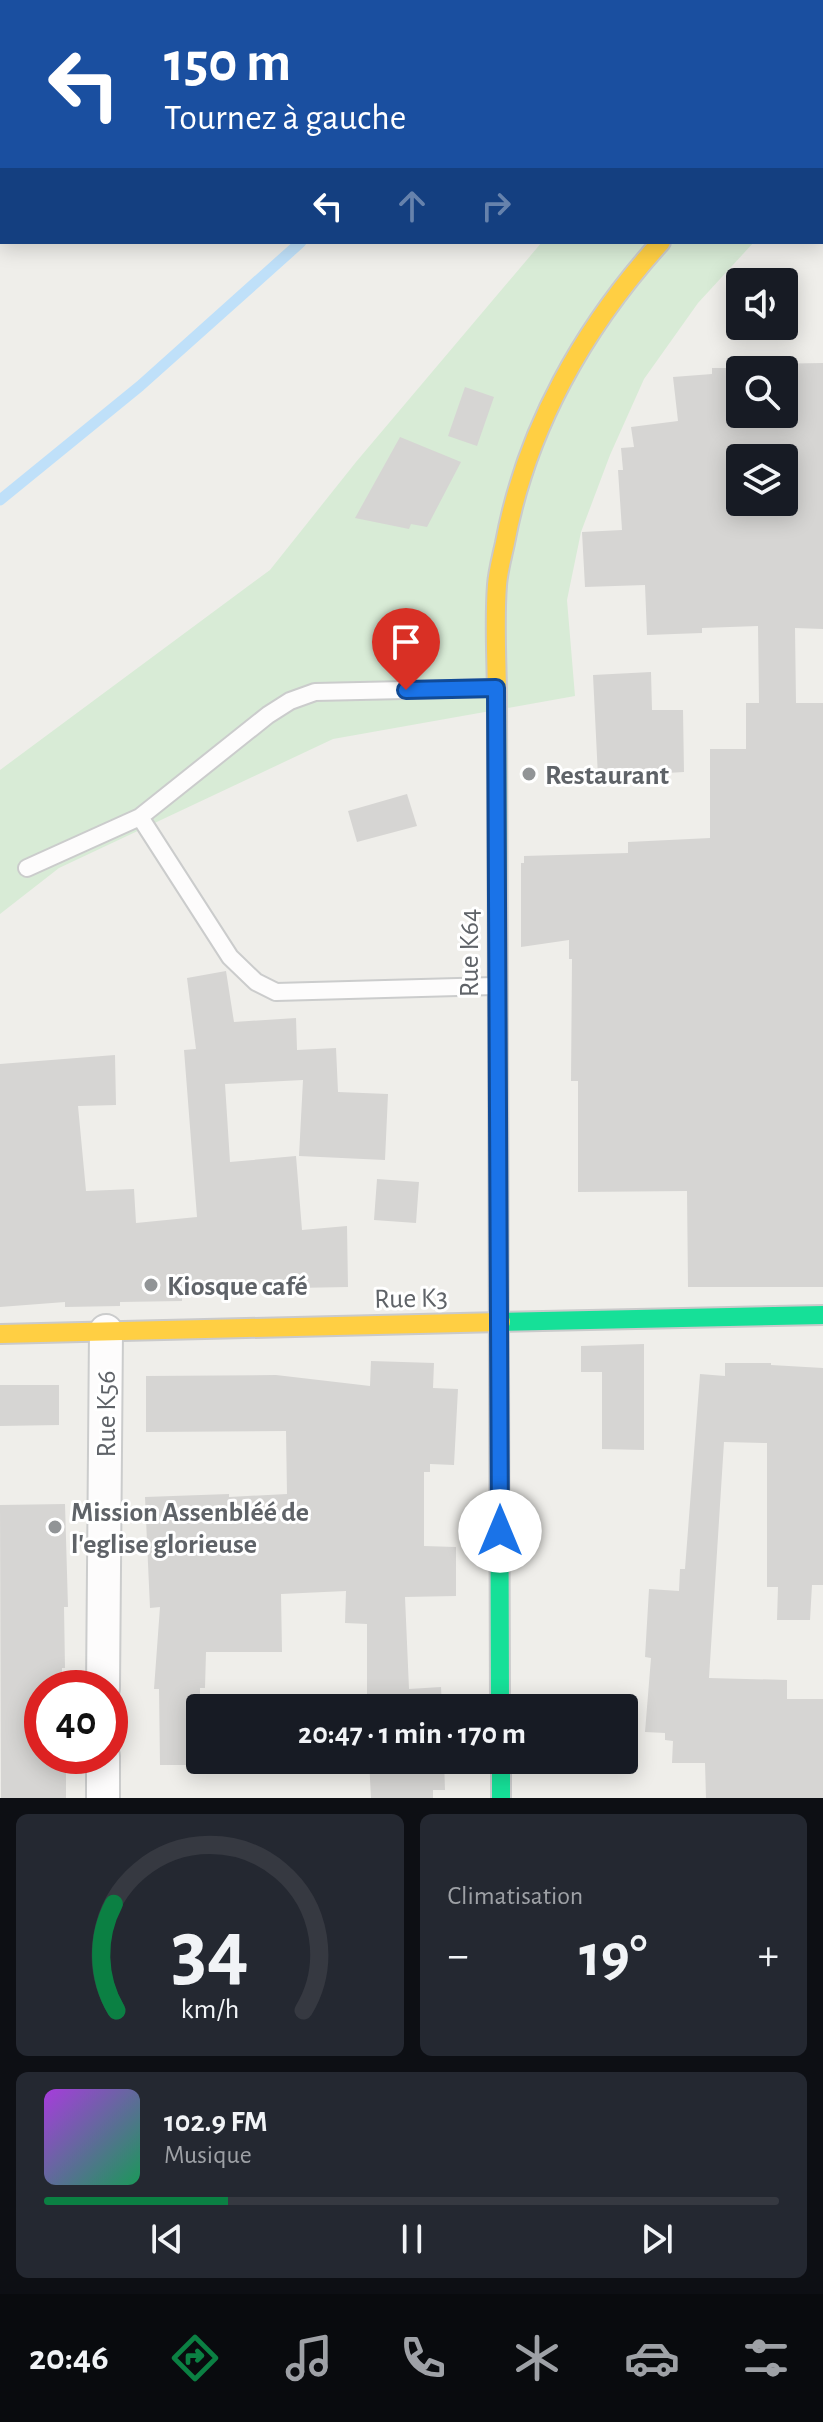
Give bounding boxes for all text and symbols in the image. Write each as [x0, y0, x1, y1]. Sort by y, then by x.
icon: left [32, 32, 136, 136]
text: 150 m [164, 35, 291, 91]
text: Tournez à gauche [164, 100, 406, 136]
icon: left [306, 184, 350, 228]
icon: ahead [390, 184, 434, 228]
icon: right [474, 184, 518, 228]
map controls [726, 268, 798, 516]
button: sound [726, 268, 798, 340]
button: search [726, 356, 798, 428]
button: layers [726, 444, 798, 516]
pin [372, 608, 440, 690]
icon: arrive [384, 620, 428, 664]
place label: Restaurant [545, 762, 670, 790]
marker: Restaurant [520, 765, 538, 783]
street label: Rue K64 [456, 909, 484, 997]
place label: Kiosque café [167, 1273, 308, 1301]
marker: Kiosque café [142, 1276, 160, 1294]
street label: Rue K3 [374, 1284, 448, 1314]
street label: Rue K56 [93, 1371, 121, 1457]
position arrow [458, 1489, 542, 1573]
place label: Mission Assenbléé de l'eglise glorieuse [71, 1499, 309, 1559]
marker: Mission Assenbléé de l'eglise glorieuse [46, 1518, 64, 1536]
speed limit sign: 40 [24, 1670, 128, 1774]
text: 20:47 · 1 min · 170 m [298, 1719, 526, 1749]
text: Climatisation [448, 1883, 583, 1909]
text: 34 [171, 1910, 249, 1994]
text: 19° [579, 1927, 647, 1987]
text: − [448, 1934, 469, 1978]
text: + [758, 1934, 779, 1978]
text: km/h [180, 1995, 239, 2024]
text: 102.9 FM [164, 2107, 268, 2137]
text: Musique [164, 2142, 252, 2168]
icon: previous [145, 2217, 189, 2261]
icon: pause [390, 2217, 434, 2261]
icon: next [635, 2217, 679, 2261]
icon: directions [167, 2330, 223, 2386]
icon: music [281, 2330, 337, 2386]
icon: phone [395, 2330, 451, 2386]
icon: climate [509, 2330, 565, 2386]
icon: car [624, 2330, 680, 2386]
icon: filters [738, 2330, 794, 2386]
text: 20:46 [29, 2340, 109, 2376]

